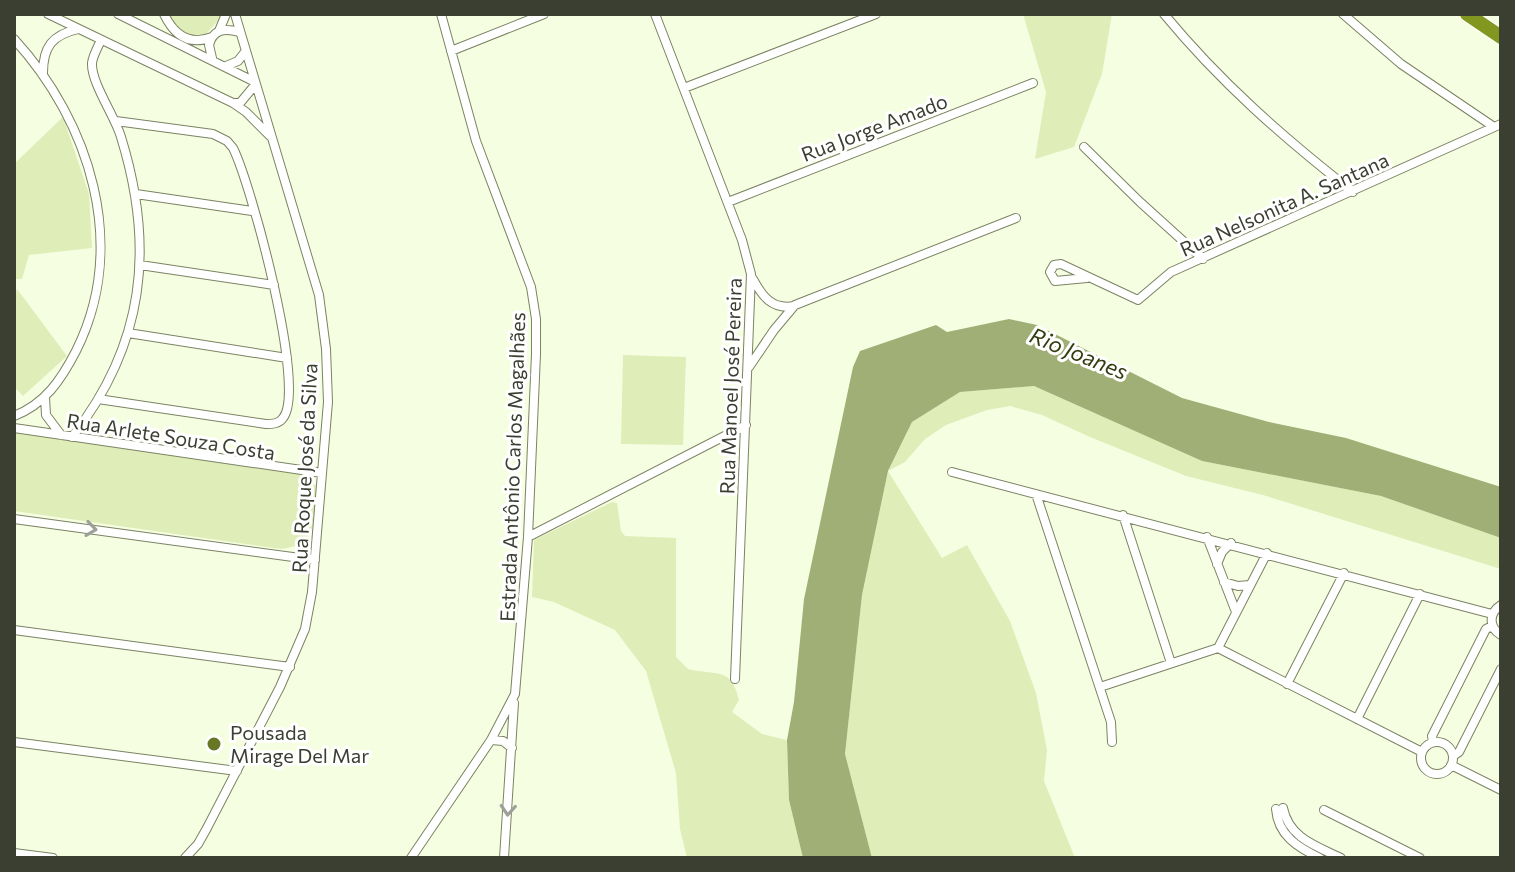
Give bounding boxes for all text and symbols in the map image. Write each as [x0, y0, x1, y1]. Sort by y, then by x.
street label: Rua Jorge Amado [797, 88, 951, 166]
street label: Rua Nelsonita A. Santana [1176, 147, 1392, 261]
street label: Rua Manoel José Pereira [714, 277, 746, 495]
street label: Estrada Antônio Carlos Magalhães [495, 312, 529, 622]
water label: Rio Joanes [1026, 321, 1132, 385]
street label: Rua Roque José da Silva [287, 362, 321, 574]
street label: Rua Arlete Souza Costa [65, 408, 277, 464]
one-way arrow [84, 520, 98, 537]
place label: Pousada Mirage Del Mar [230, 720, 369, 767]
marker: Pousada Mirage Del Mar [205, 735, 223, 753]
one-way arrow [500, 804, 517, 817]

